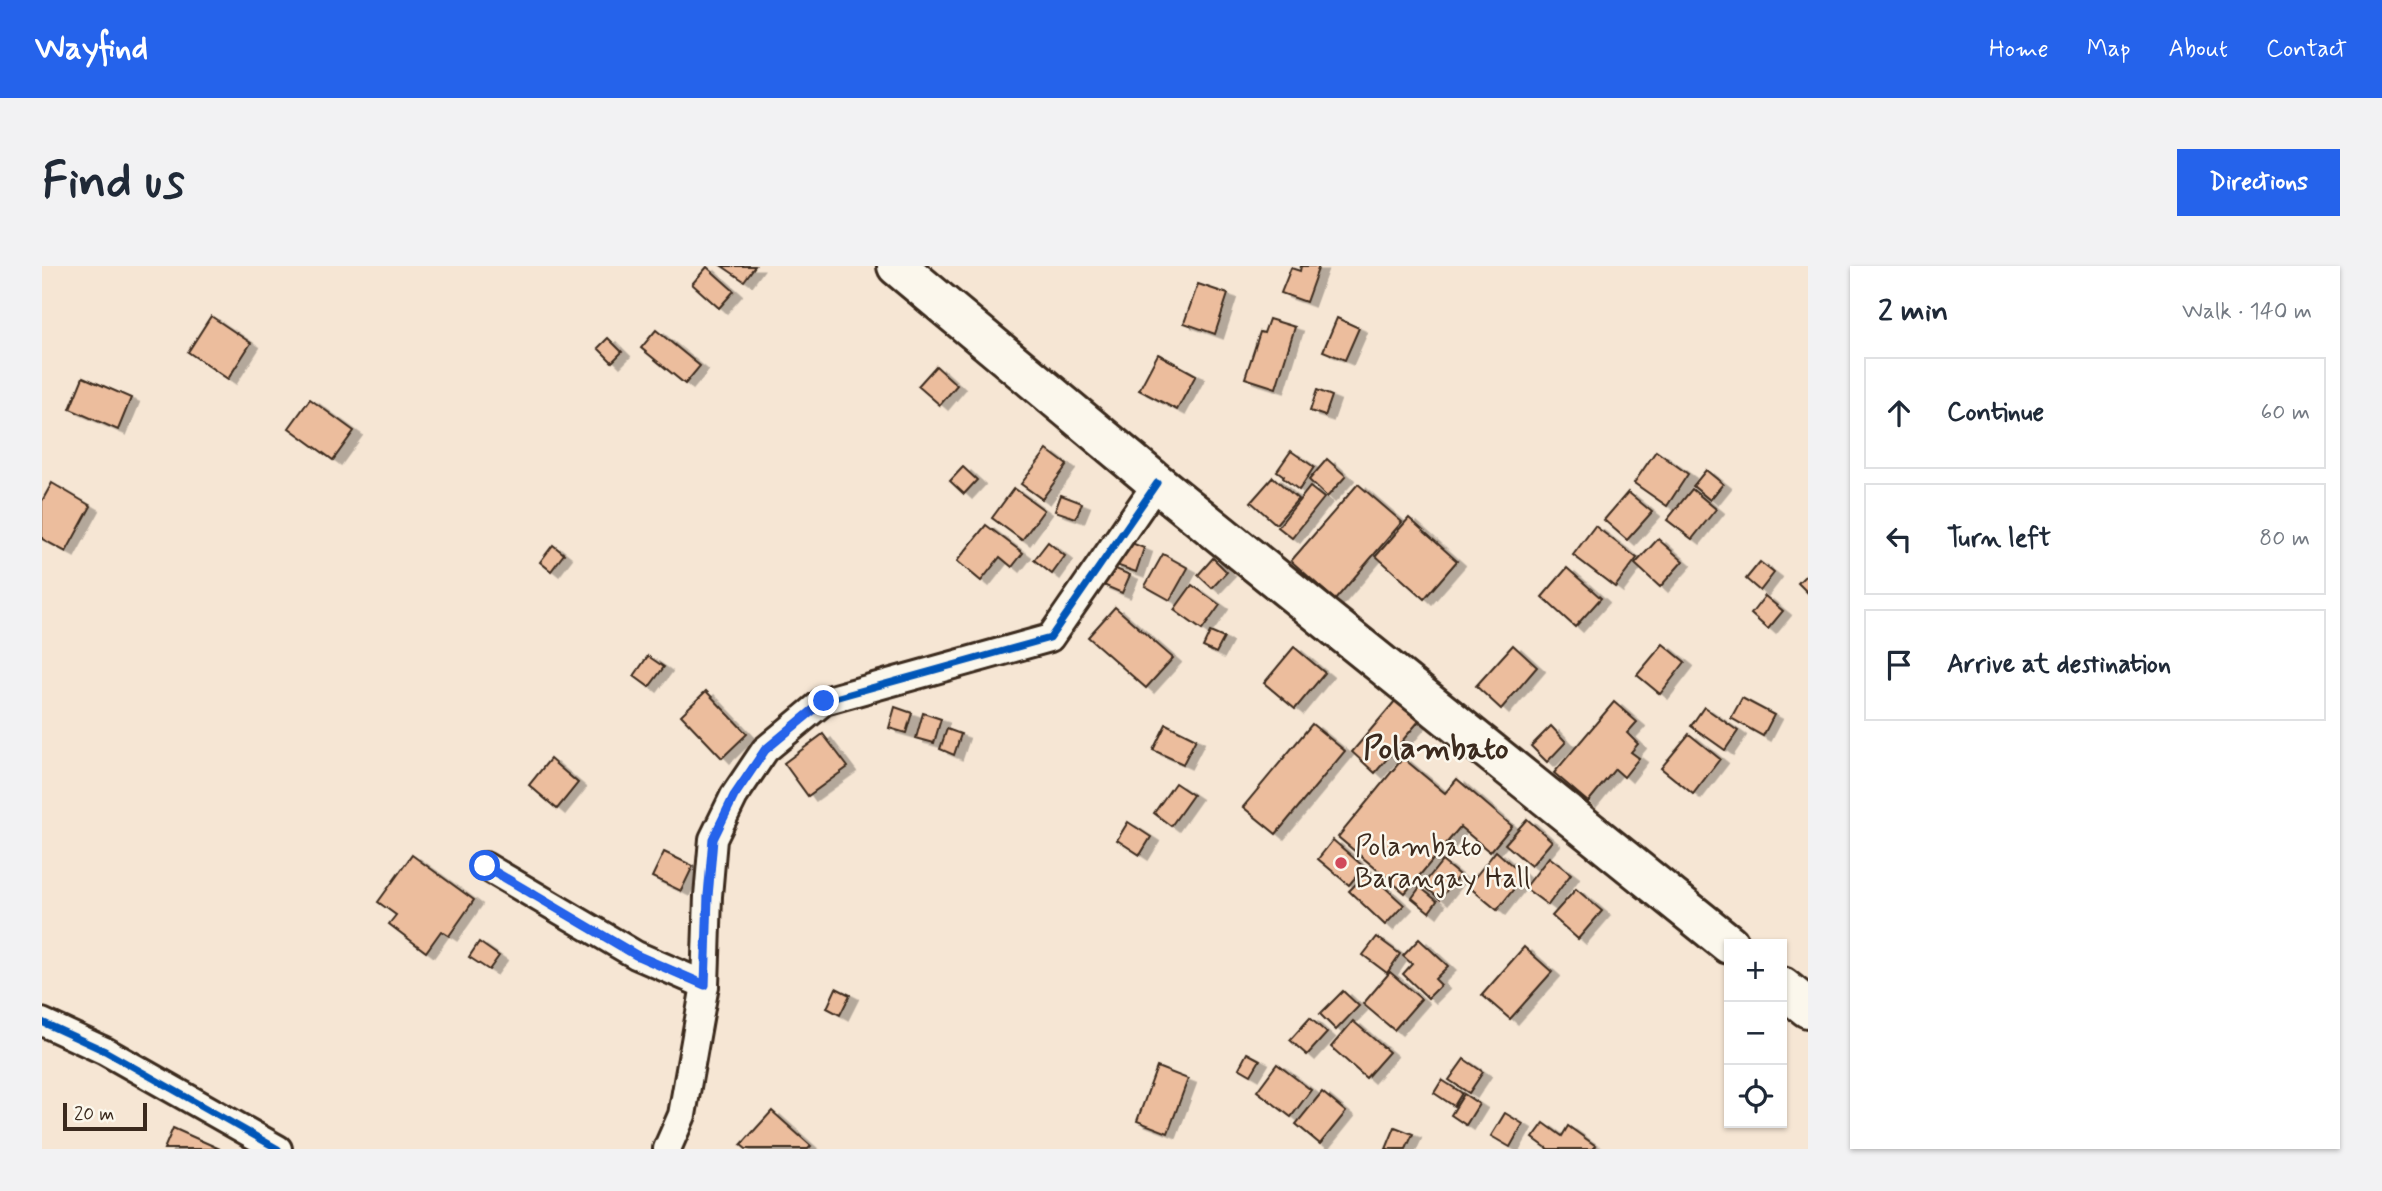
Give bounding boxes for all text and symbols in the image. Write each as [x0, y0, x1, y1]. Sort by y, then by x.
text: Wayfind [35, 27, 148, 71]
text: Home [1989, 34, 2049, 65]
text: Map [2087, 34, 2131, 65]
text: About [2169, 34, 2228, 65]
text: Contact [2266, 34, 2347, 65]
button: Directions [2177, 149, 2340, 216]
text: Find us [42, 150, 185, 215]
text: 2 min [1878, 292, 1948, 331]
text: Walk · 140 m [2182, 297, 2312, 327]
icon: ahead [1880, 394, 1918, 432]
text: Continue [1947, 396, 2044, 430]
text: 60 m [2261, 398, 2310, 428]
icon: left [1880, 520, 1918, 558]
text: Turn left [1947, 522, 2051, 556]
text: 80 m [2259, 524, 2310, 554]
icon: arrive [1880, 646, 1918, 684]
text: Arrive at destination [1947, 648, 2171, 682]
route end [808, 685, 839, 716]
district label: Polambato [1363, 728, 1509, 770]
place label: Polambato Barangay Hall [1355, 829, 1531, 898]
route start [469, 850, 500, 881]
marker: Polambato Barangay Hall [1333, 855, 1349, 871]
map controls [1724, 939, 1787, 1128]
button: + [1724, 939, 1787, 1002]
button: − [1724, 1002, 1787, 1065]
button: locate [1724, 1065, 1787, 1128]
scale bar [63, 1100, 147, 1132]
text: 20 m [74, 1102, 114, 1127]

